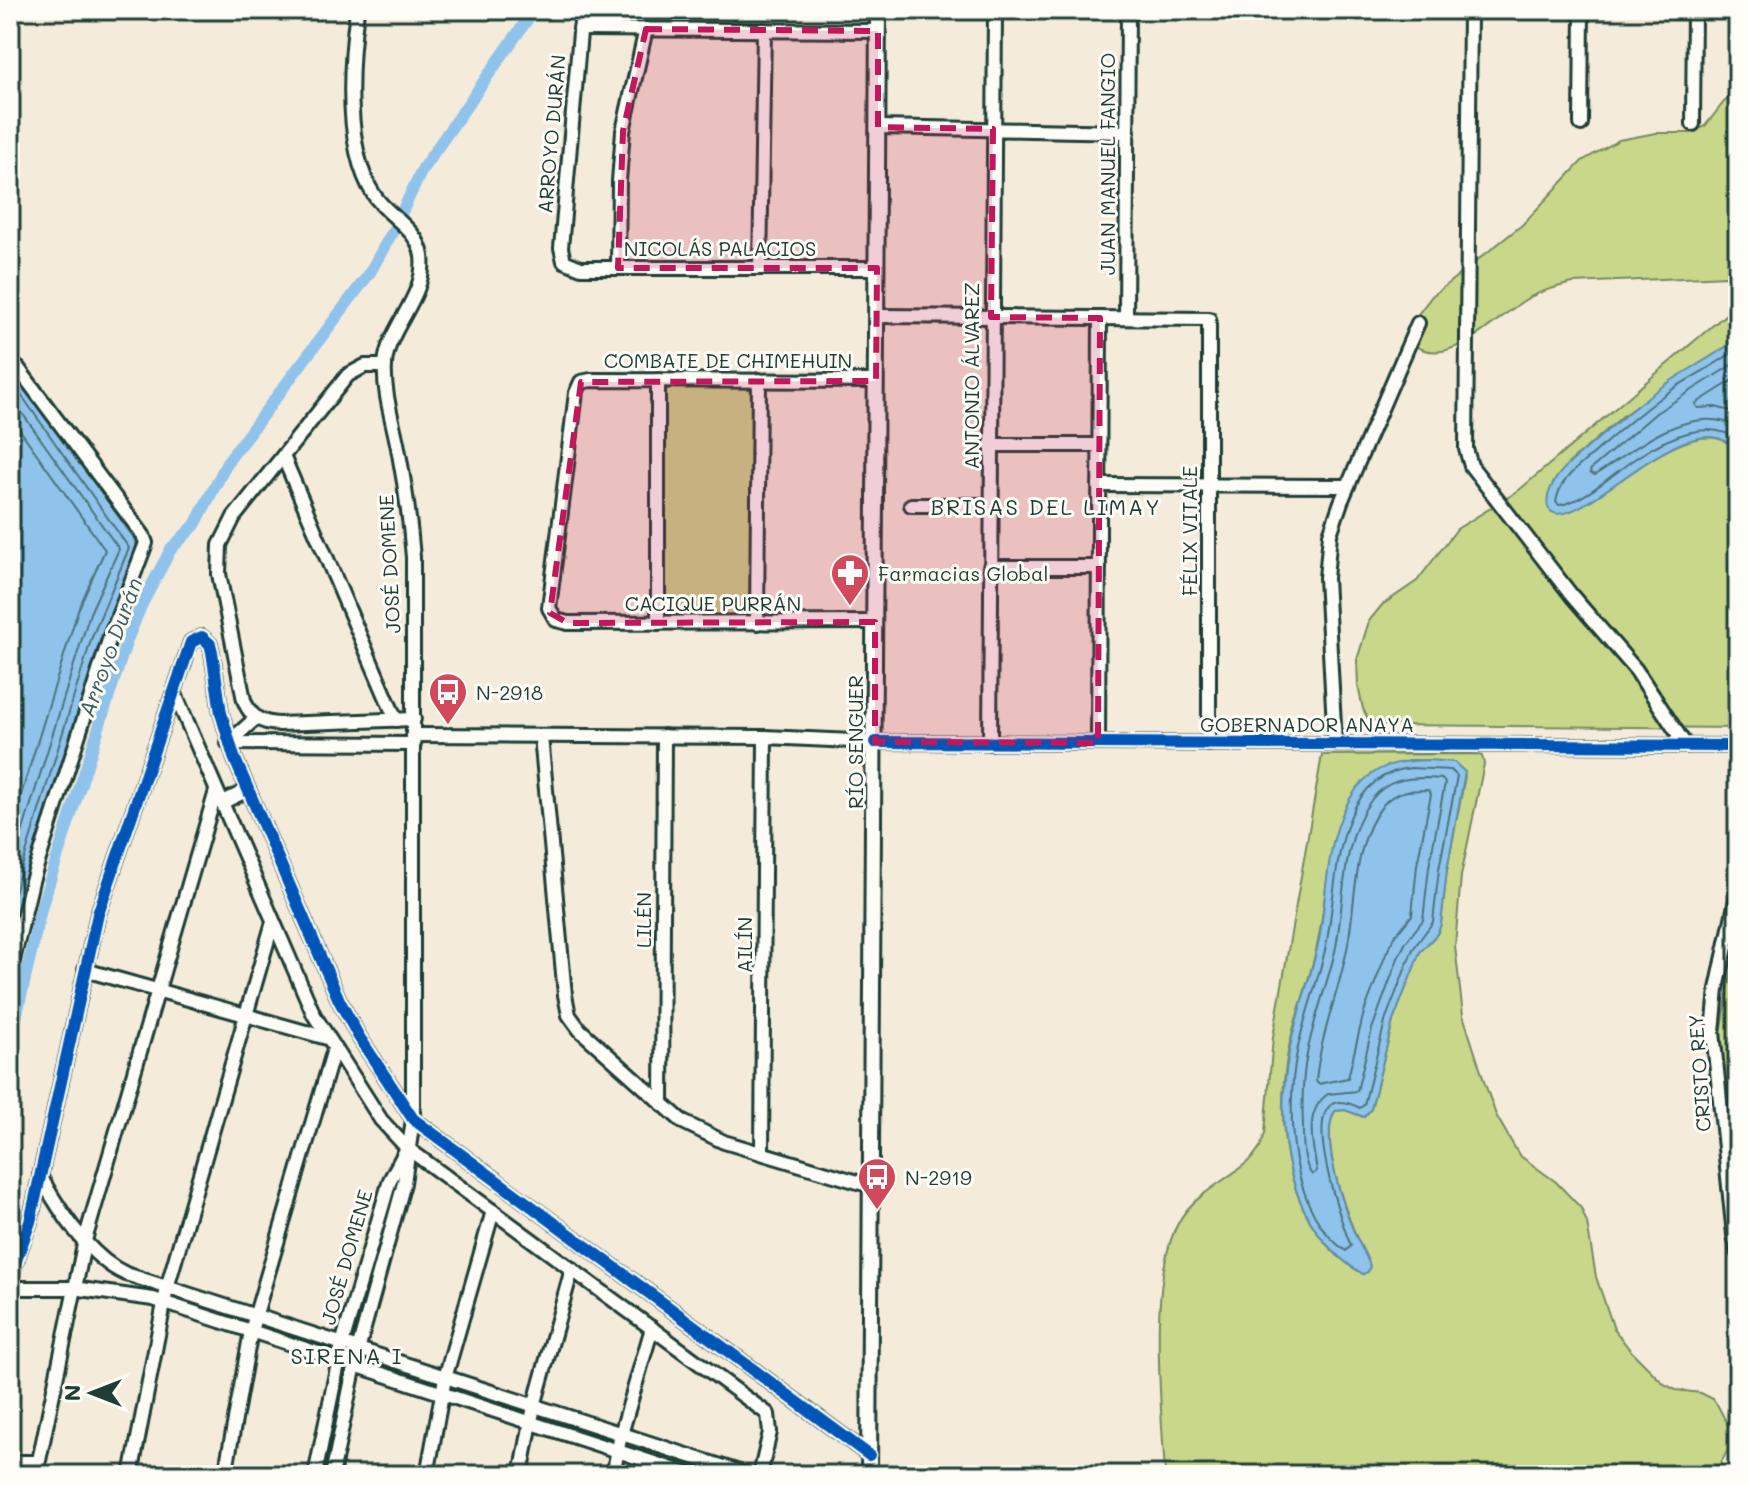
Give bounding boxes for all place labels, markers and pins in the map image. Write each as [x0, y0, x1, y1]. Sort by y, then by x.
pharmacy icon: Farmacias Global [829, 552, 871, 607]
place label: Farmacias Global [878, 560, 1048, 586]
bus stop icon: N-2918 [427, 671, 469, 726]
place label: N-2918 [476, 679, 543, 705]
bus stop icon: N-2919 [856, 1156, 898, 1211]
place label: N-2919 [905, 1164, 972, 1190]

